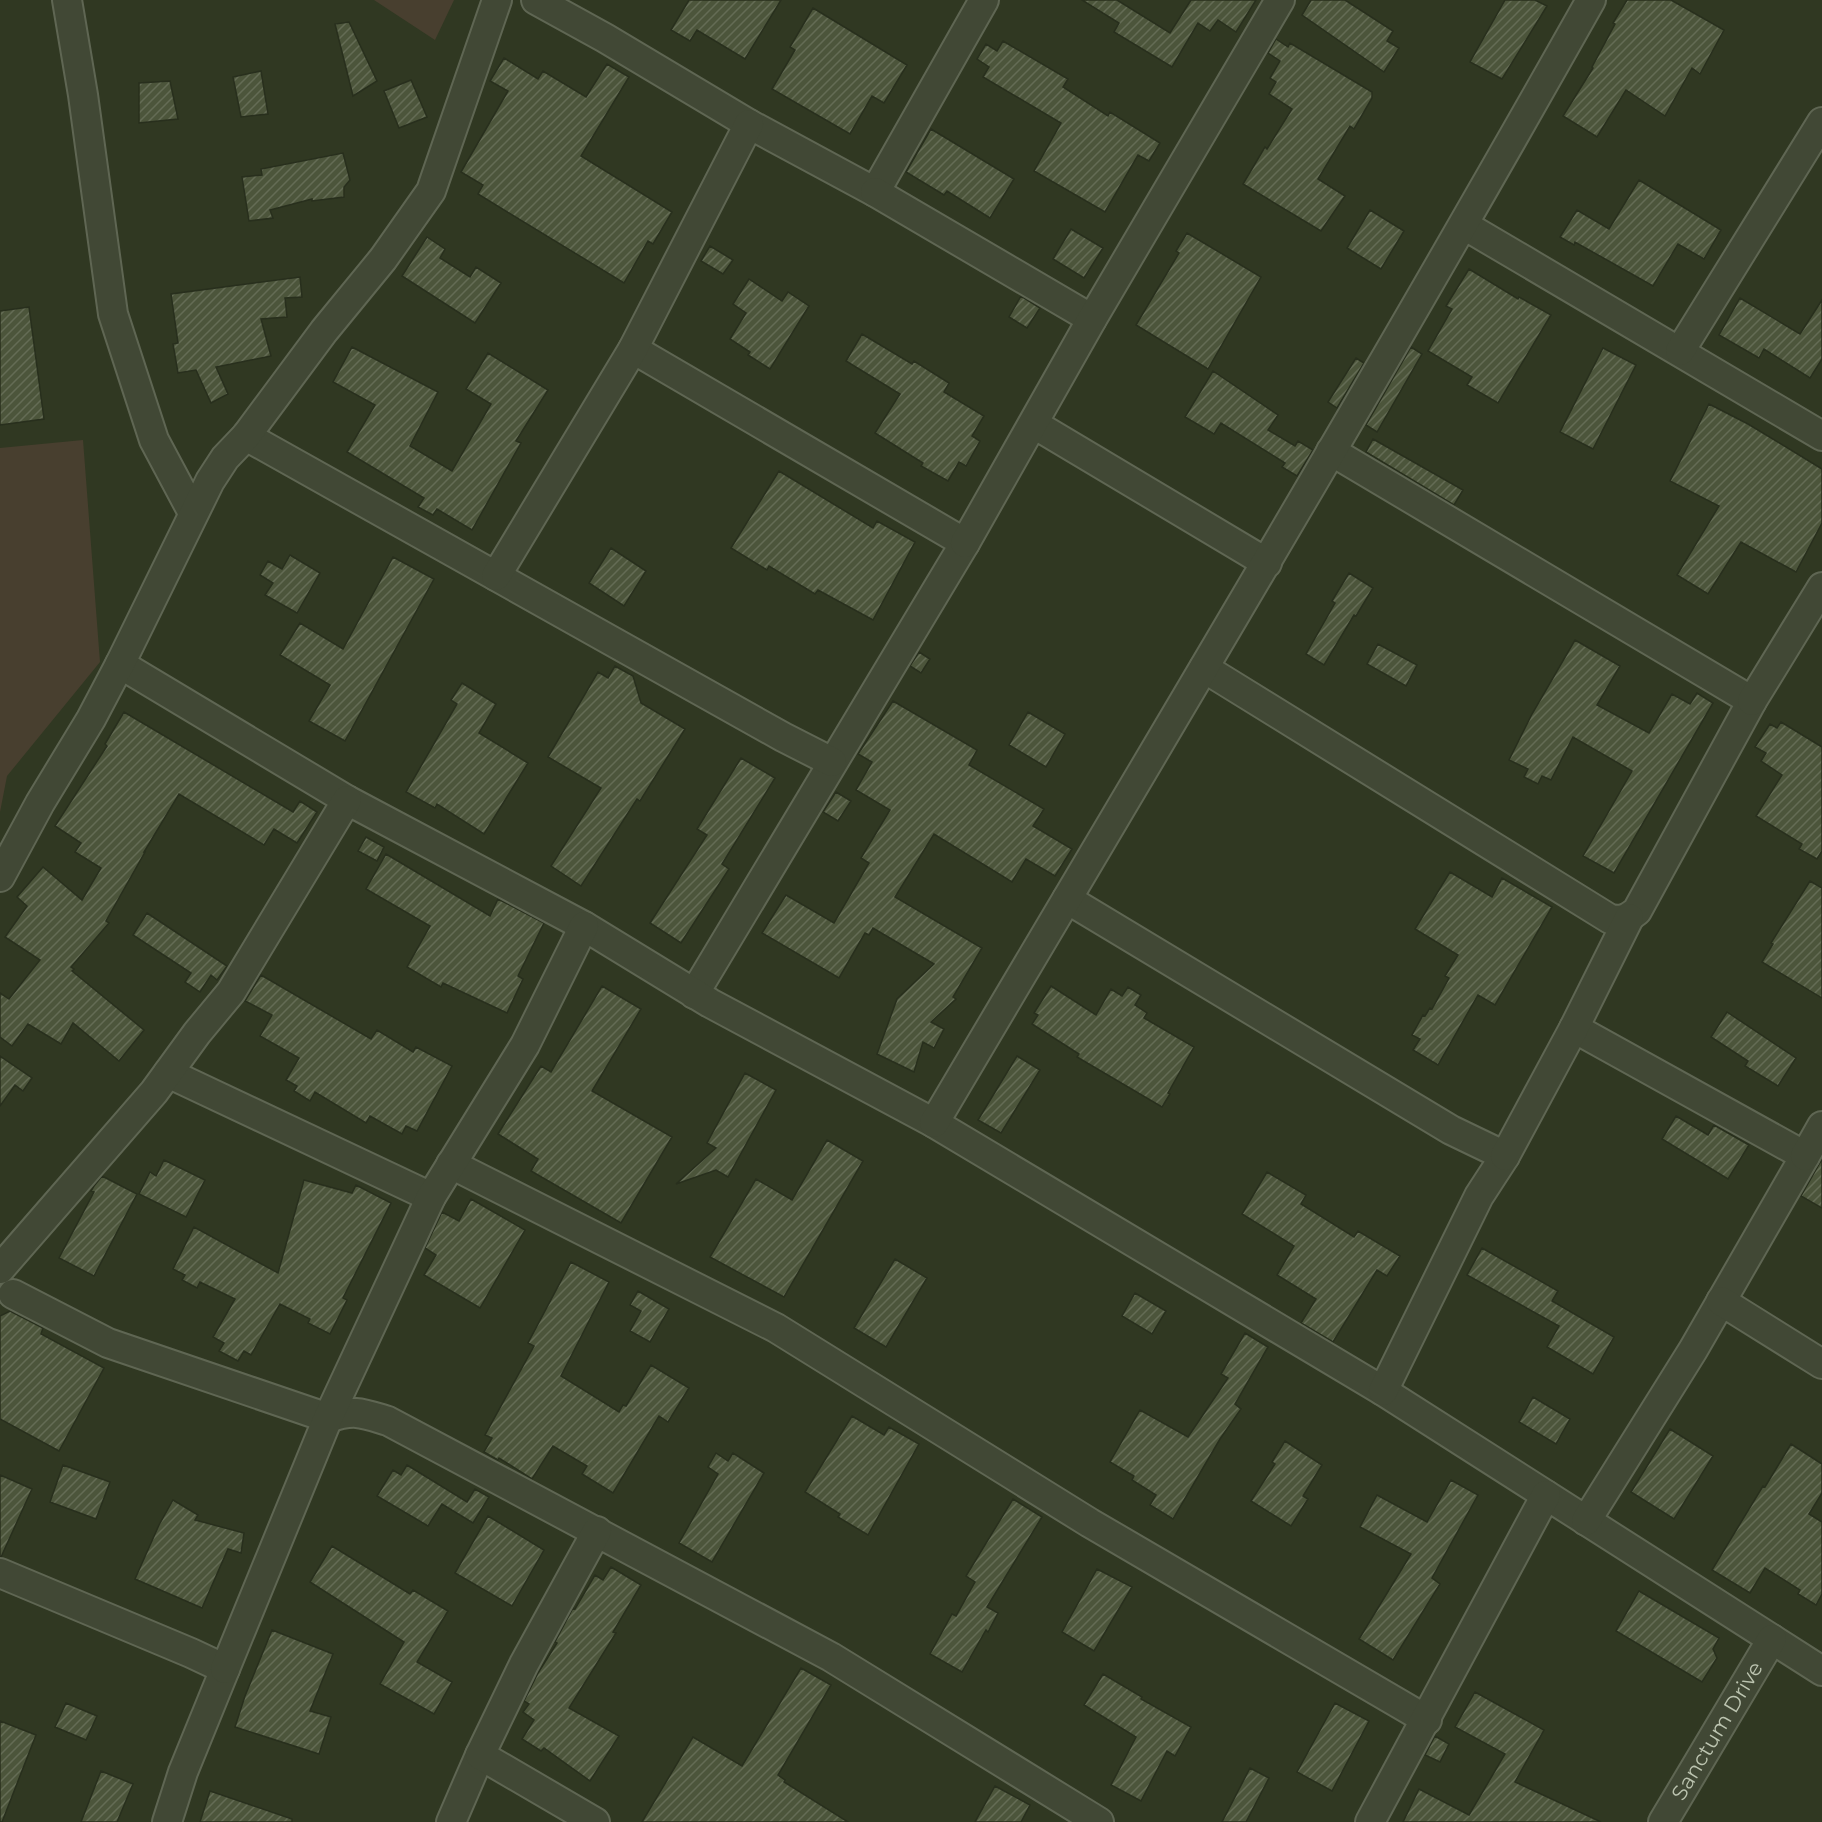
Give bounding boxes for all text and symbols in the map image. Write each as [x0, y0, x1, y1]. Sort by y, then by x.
street label: Sanctum Drive [1666, 1657, 1768, 1805]

